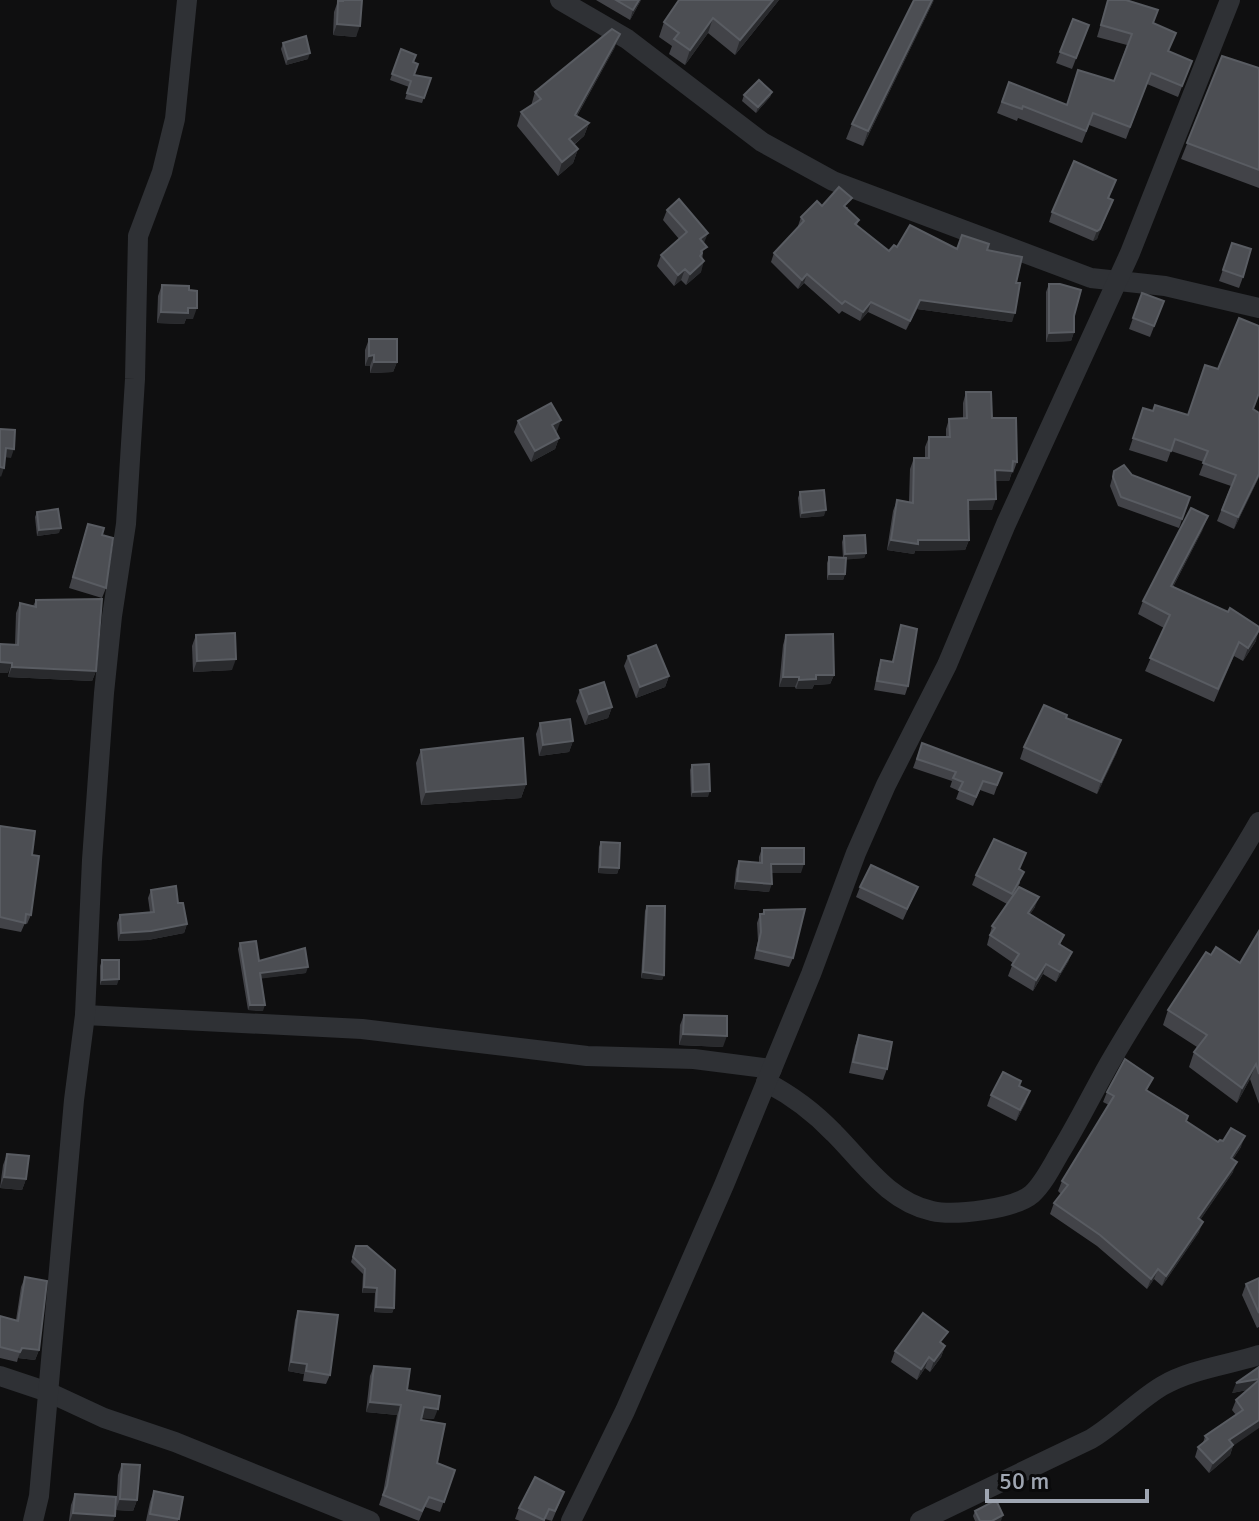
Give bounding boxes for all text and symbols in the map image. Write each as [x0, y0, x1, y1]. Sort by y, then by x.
scale bar [987, 1453, 1147, 1503]
text: 50 m [999, 1466, 1049, 1496]

